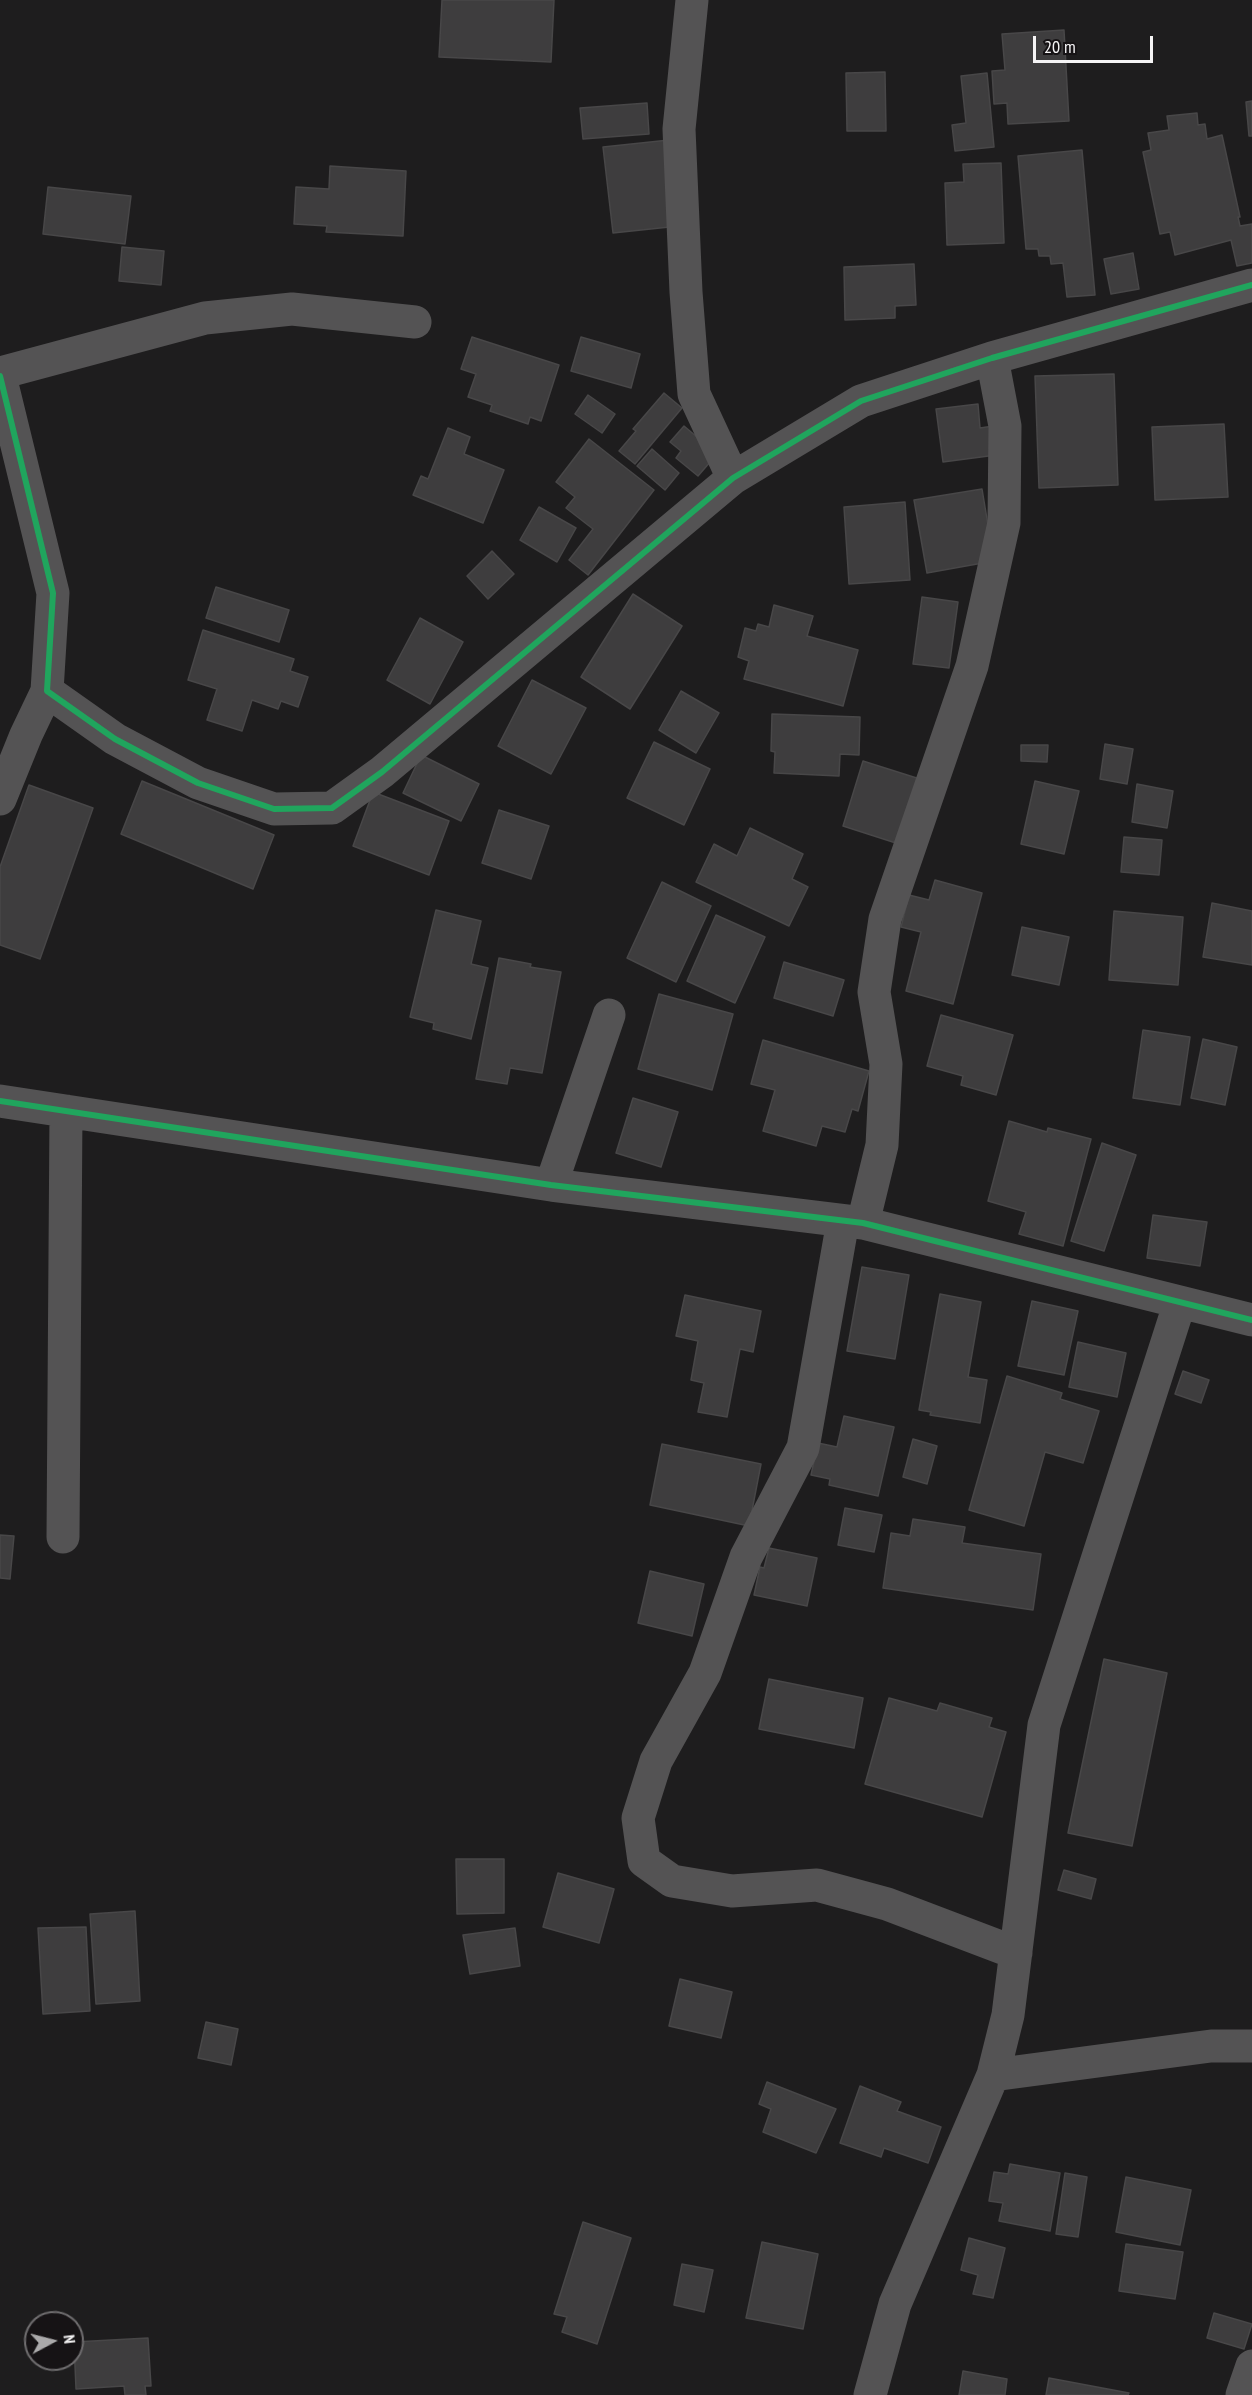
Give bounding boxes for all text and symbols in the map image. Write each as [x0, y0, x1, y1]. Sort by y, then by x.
scale bar [1036, 24, 1156, 62]
text: 20 m [1044, 35, 1076, 58]
north arrow [24, 2311, 84, 2371]
text: N [59, 2334, 80, 2345]

